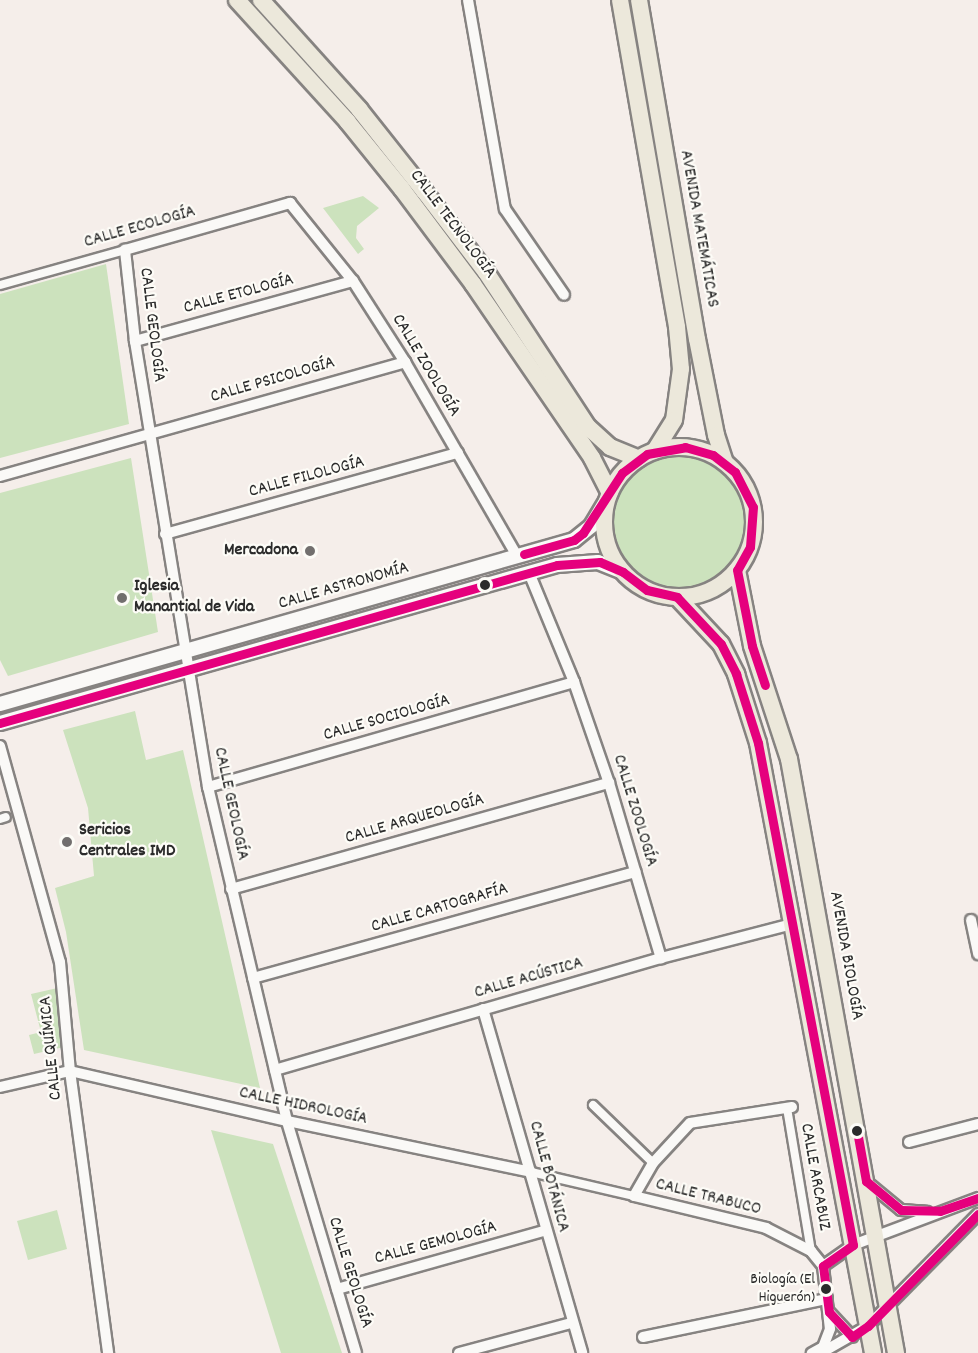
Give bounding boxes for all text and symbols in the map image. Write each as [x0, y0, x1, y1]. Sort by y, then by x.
street label: AVENIDA MATEMÁTICAS [674, 149, 722, 309]
street label: CALLE TECNOLOGÍA [404, 166, 500, 284]
street label: CALLE ECOLOGÍA [82, 202, 198, 254]
street label: CALLE GEOLOGÍA [133, 267, 169, 383]
street label: CALLE ETOLOGÍA [182, 270, 296, 320]
street label: CALLE ZOOLOGÍA [386, 311, 464, 421]
street label: CALLE PSICOLOGÍA [208, 353, 338, 409]
street label: CALLE FILOLOGÍA [247, 452, 367, 504]
place label: Mercadona [224, 540, 298, 562]
marker: Mercadona [303, 544, 317, 558]
street label: CALLE ASTRONOMÍA [276, 558, 412, 616]
place label: Iglesia Manantial de Vida [134, 577, 254, 620]
unlabelled marker [479, 579, 491, 591]
marker: Iglesia Manantial de Vida [115, 591, 129, 605]
street label: CALLE SOCIOLOGÍA [321, 691, 453, 747]
street label: CALLE GEOLOGÍA [207, 746, 253, 862]
street label: CALLE ZOOLOGÍA [607, 752, 661, 870]
street label: CALLE ARQUEOLOGÍA [343, 790, 487, 850]
place label: Sericios Centrales IMD [79, 821, 175, 864]
marker: Sericios Centrales IMD [60, 835, 74, 849]
street label: CALLE CARTOGRAFÍA [369, 879, 511, 939]
street label: AVENIDA BIOLOGÍA [823, 890, 867, 1022]
street label: CALLE ACÚSTICA [472, 953, 586, 1005]
street label: CALLE QUÍMICA [36, 995, 68, 1101]
street label: CALLE HIDROLOGÍA [237, 1083, 369, 1131]
street label: CALLE BOTÁNICA [523, 1119, 573, 1235]
street label: CALLE ARCABUZ [794, 1122, 834, 1232]
unlabelled marker [851, 1125, 863, 1137]
street label: CALLE TRABUCO [653, 1174, 763, 1222]
street label: CALLE GEOLOGÍA [322, 1215, 376, 1331]
street label: CALLE GEMOLOGÍA [373, 1217, 499, 1271]
place label: Biología (El Higuerón) [750, 1270, 815, 1308]
marker: Biología (El Higuerón) [820, 1283, 832, 1295]

